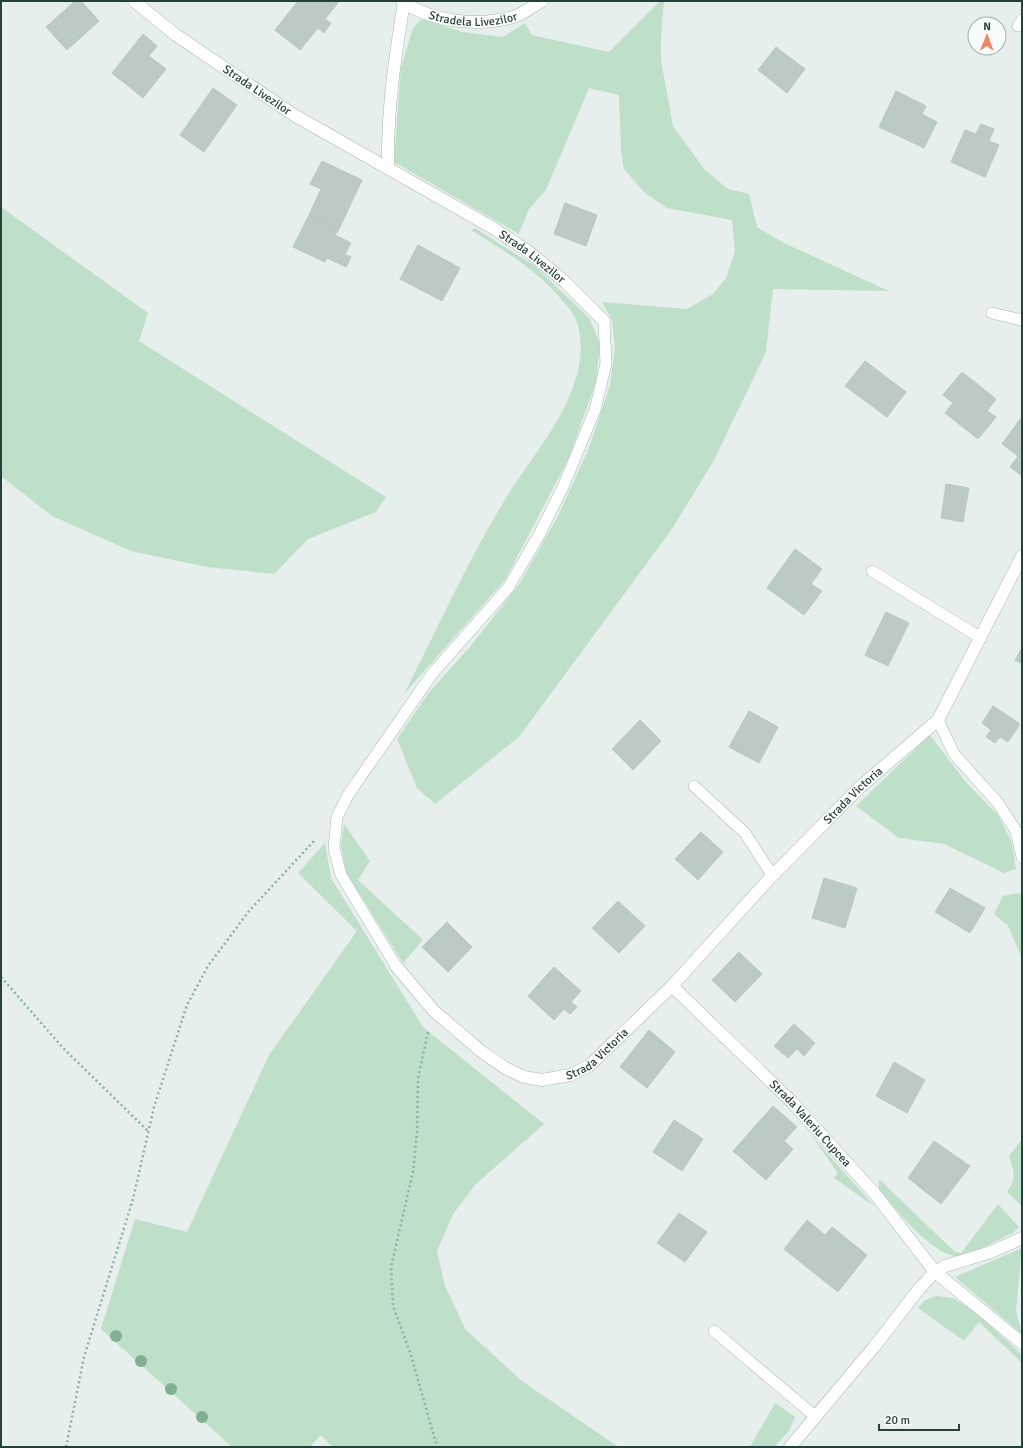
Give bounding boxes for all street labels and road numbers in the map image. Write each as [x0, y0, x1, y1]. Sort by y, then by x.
street label: Stradela Livezilor [427, 8, 520, 30]
street label: Strada Livezilor [220, 62, 294, 119]
street label: Strada Livezilor [496, 227, 569, 287]
street label: Strada Victoria [820, 764, 886, 828]
street label: Strada Victoria [565, 1025, 632, 1084]
street label: Strada Valeriu Cupcea [766, 1077, 854, 1170]

